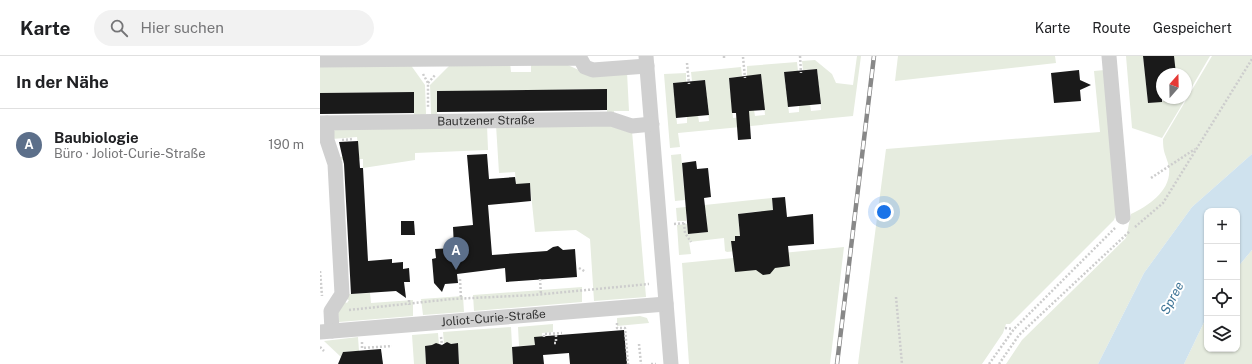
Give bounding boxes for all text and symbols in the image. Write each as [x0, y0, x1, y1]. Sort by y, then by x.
search box [94, 10, 374, 46]
text: Karte [20, 17, 70, 39]
icon: search [108, 17, 130, 39]
text: Hier suchen [140, 19, 224, 36]
text: Karte [1035, 20, 1070, 36]
text: Route [1092, 20, 1131, 36]
text: Gespeichert [1153, 20, 1232, 36]
north arrow [1156, 68, 1192, 104]
text: In der Nähe [16, 72, 109, 92]
street label: Bautzener Straße [437, 113, 535, 128]
text: Baubiologie [54, 129, 139, 146]
text: A [24, 137, 34, 152]
text: 190 m [268, 137, 304, 152]
text: Büro · Joliot-Curie-Straße [54, 146, 206, 161]
your location [874, 202, 894, 222]
map controls [1204, 208, 1240, 352]
button: + [1204, 208, 1240, 244]
pin: A [443, 237, 469, 270]
button: − [1204, 244, 1240, 280]
water label: Spree [1157, 279, 1187, 317]
button: locate [1204, 280, 1240, 316]
street label: Joliot-Curie-Straße [440, 307, 547, 329]
button: layers [1204, 316, 1240, 352]

